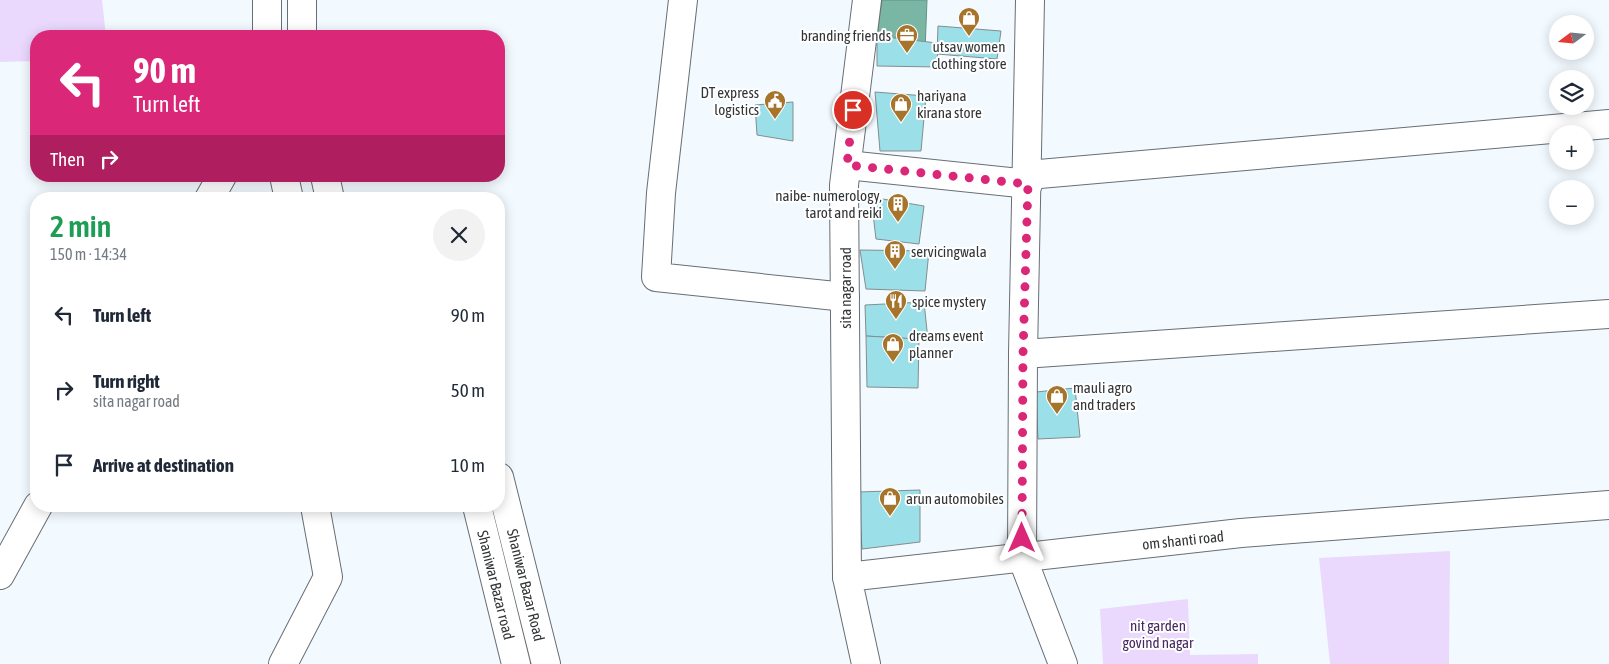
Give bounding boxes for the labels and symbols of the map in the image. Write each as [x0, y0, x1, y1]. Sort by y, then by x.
shop icon: utsav women clothing store [957, 6, 981, 37]
north arrow [1549, 15, 1594, 60]
office icon: branding friends [895, 23, 919, 54]
place label: branding friends [801, 27, 891, 44]
place label: utsav women clothing store [931, 38, 1007, 72]
place label: DT express logistics [701, 84, 759, 118]
place label: hariyana kirana store [917, 87, 982, 121]
public building icon: DT express logistics [763, 89, 787, 120]
pin [832, 89, 874, 131]
shop icon: hariyana kirana store [889, 92, 913, 123]
place label: naibe- numerology, tarot and reiki [775, 187, 882, 221]
building icon: naibe- numerology, tarot and reiki [886, 192, 910, 223]
building icon: servicingwala [883, 239, 907, 270]
place label: servicingwala [911, 243, 987, 260]
street label: sita nagar road [837, 247, 854, 329]
restaurant icon: spice mystery [884, 289, 908, 320]
place label: spice mystery [912, 293, 986, 310]
place label: dreams event planner [909, 327, 984, 361]
shop icon: dreams event planner [881, 332, 905, 363]
place label: mauli agro and traders [1073, 379, 1135, 413]
shop icon: mauli agro and traders [1045, 384, 1069, 415]
shop icon: arun automobiles [878, 486, 902, 517]
place label: arun automobiles [906, 490, 1004, 507]
position arrow [995, 511, 1047, 563]
street label: Shaniwar Bazar Road [504, 527, 548, 643]
street label: om shanti road [1141, 527, 1225, 553]
street label: Shaniwar Bazar road [474, 529, 518, 641]
park label: nit garden govind nagar [1123, 617, 1194, 651]

